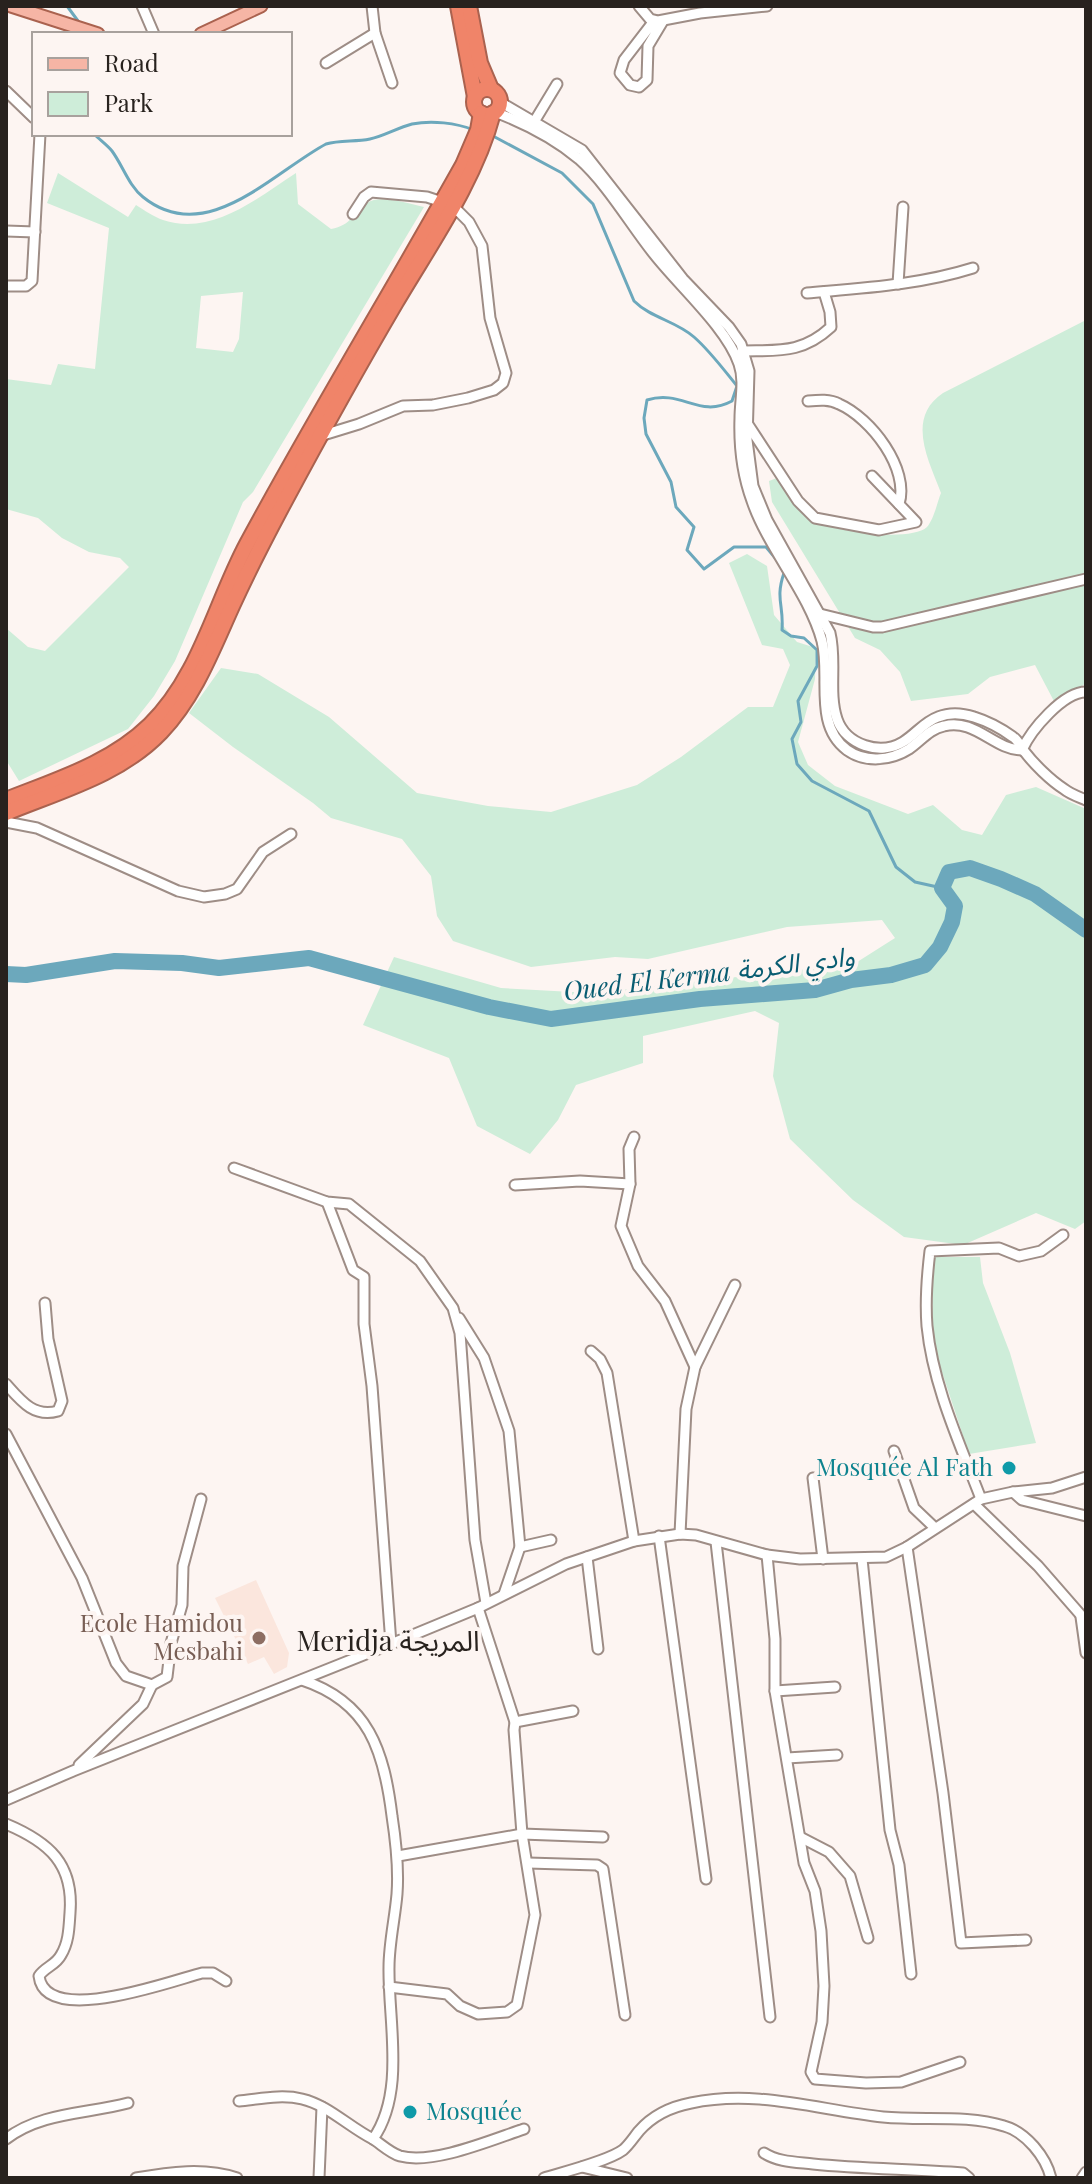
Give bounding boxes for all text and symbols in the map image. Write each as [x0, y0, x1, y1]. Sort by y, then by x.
legend [32, 32, 292, 136]
text: Road [104, 46, 159, 78]
text: Park [104, 86, 154, 118]
water label: Oued El Kerma وادي الكرمة [561, 937, 857, 1012]
place label: Mosquée Al Fath [816, 1450, 993, 1482]
marker: Mosquée Al Fath [1000, 1459, 1018, 1477]
place label: Ecole Hamidou Mesbahi [80, 1606, 243, 1666]
district label: Meridja المريجة [296, 1621, 480, 1658]
marker: Ecole Hamidou Mesbahi [250, 1629, 268, 1647]
place label: Mosquée [426, 2094, 522, 2126]
marker: Mosquée [401, 2103, 419, 2121]

